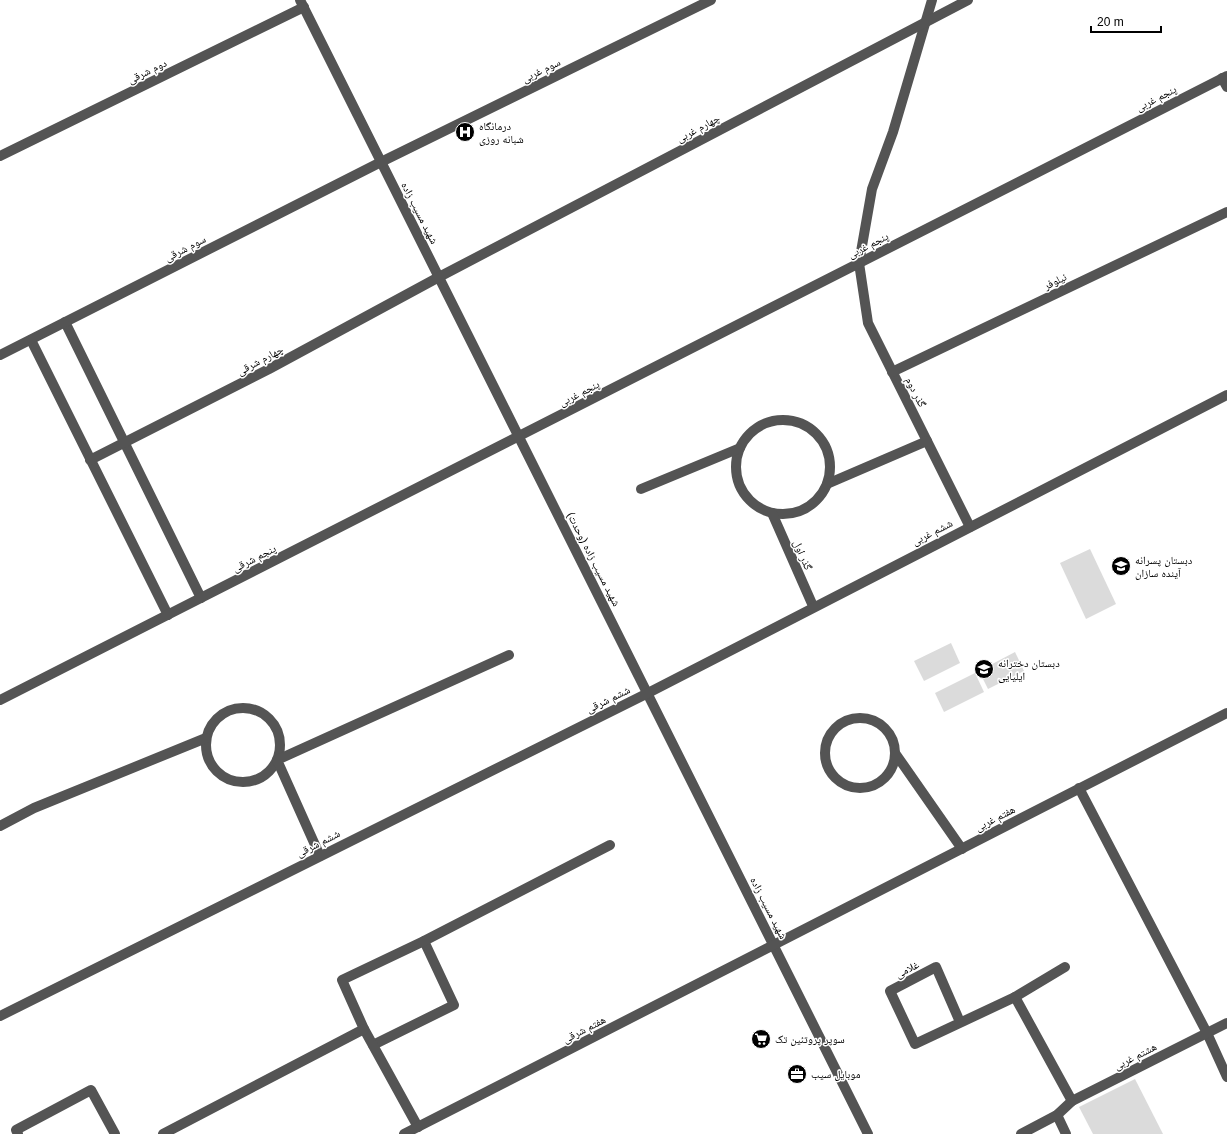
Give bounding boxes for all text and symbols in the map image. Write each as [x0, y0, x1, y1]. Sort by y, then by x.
scale bar [1091, 8, 1161, 34]
text: 20 m [1097, 15, 1124, 29]
street label: دوم شرقی [125, 56, 169, 86]
street label: سوم غربی [520, 56, 563, 85]
street label: پنجم غربی [1134, 83, 1179, 115]
street label: چهارم غربی [674, 112, 722, 145]
place label: درمانگاه شبانه روزی [479, 120, 524, 146]
hospital icon: درمانگاه شبانه روزی [454, 121, 476, 143]
street label: شهید مسیب زاده [399, 180, 441, 246]
street label: پنجم غربی [846, 230, 891, 262]
street label: سوم شرقی [162, 233, 208, 264]
street label: نیلوفر [1041, 270, 1068, 292]
street label: چهارم شرقی [235, 343, 286, 378]
street label: گذر دوم [902, 375, 929, 410]
street label: پنجم غربی [557, 378, 602, 410]
street label: شهید مسیب زاده (وحدت) [565, 510, 623, 608]
street label: ششم غربی [910, 517, 955, 549]
street label: گذر اول [790, 538, 815, 573]
street label: پنجم شرقی [230, 542, 279, 576]
place label: دبستان پسرانه آینده سازان [1135, 554, 1193, 580]
school or university icon: دبستان پسرانه آینده سازان [1110, 555, 1132, 577]
place label: دبستان دخترانه ایلیایی [998, 657, 1060, 683]
school or university icon: دبستان دخترانه ایلیایی [973, 658, 995, 680]
street label: ششم شرقی [584, 683, 633, 717]
street label: هفتم غربی [973, 803, 1018, 835]
street label: ششم شرقی [294, 827, 343, 861]
street label: شهید مسیب زاده [748, 875, 790, 941]
street label: غلامی [893, 958, 922, 981]
street label: هفتم شرقی [561, 1013, 609, 1047]
supermarket icon: سوپر پروتئین تک [750, 1028, 772, 1050]
place label: سوپر پروتئین تک [775, 1033, 845, 1046]
street label: هشتم غربی [1112, 1040, 1160, 1074]
office icon: موبایل سیب [786, 1063, 808, 1085]
place label: موبایل سیب [811, 1068, 861, 1081]

